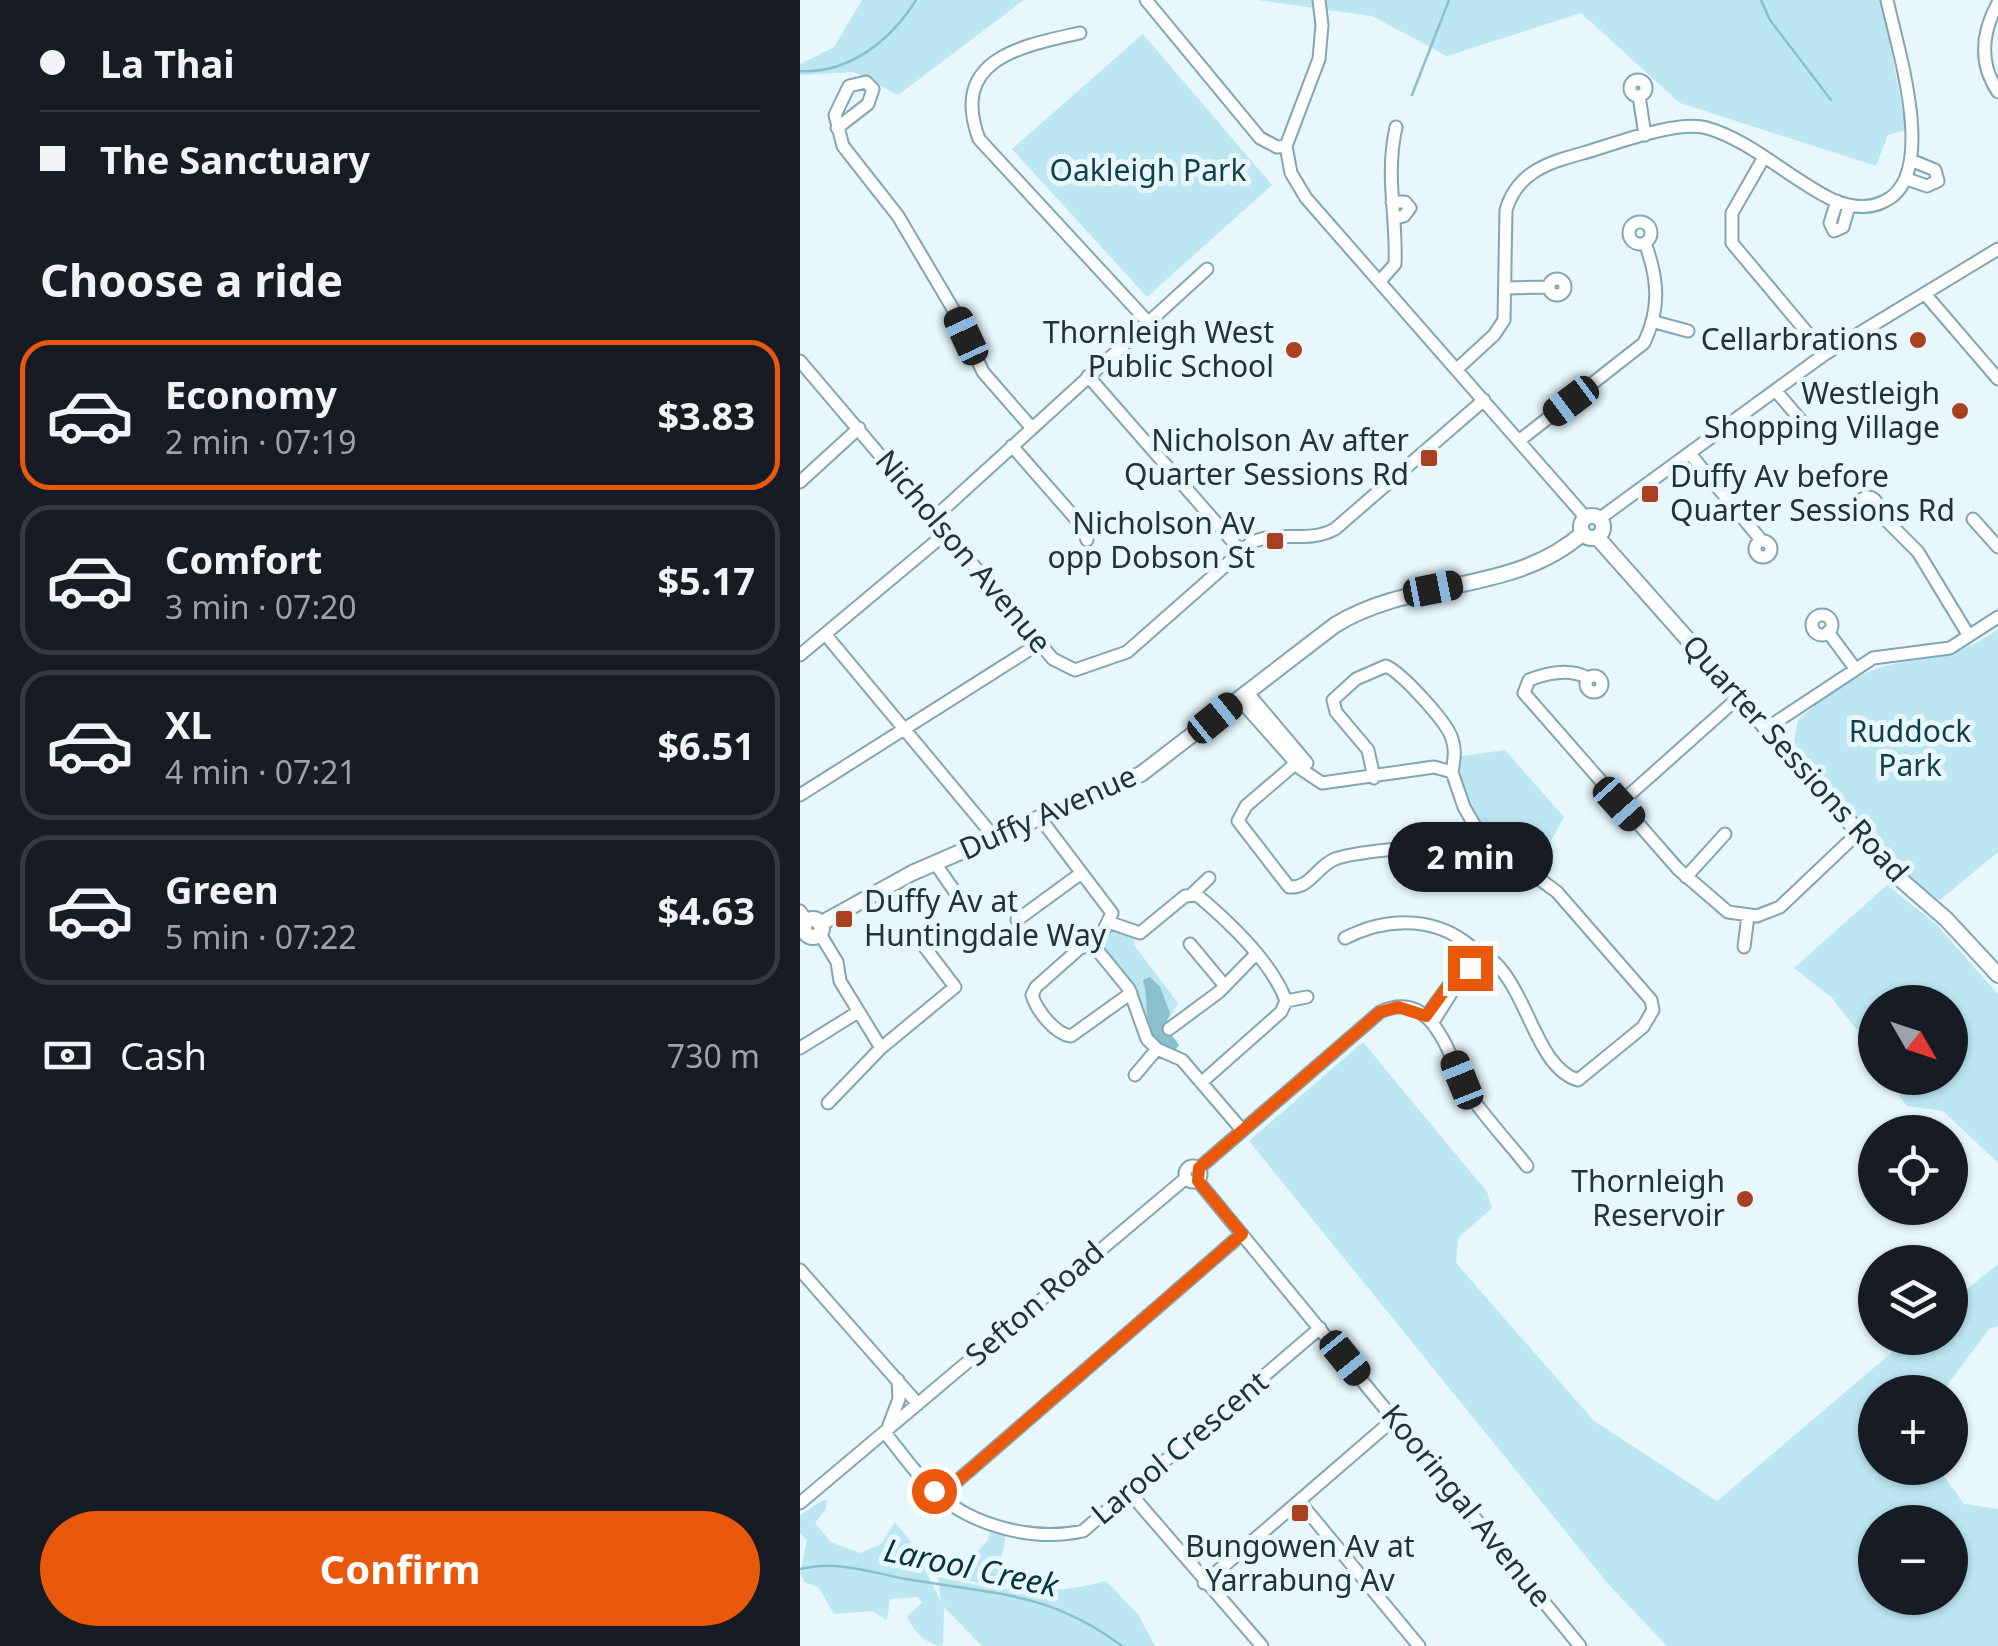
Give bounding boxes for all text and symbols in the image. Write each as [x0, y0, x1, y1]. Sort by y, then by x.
text: La Thai [100, 37, 235, 89]
text: The Sanctuary [100, 133, 370, 185]
park label: Oakleigh Park [1050, 149, 1246, 190]
text: Choose a ride [40, 249, 343, 310]
car [940, 302, 992, 370]
place label: Thornleigh West Public School [1043, 311, 1274, 386]
place label: Cellarbrations [1701, 318, 1898, 359]
marker: Cellarbrations [1907, 329, 1929, 351]
marker: Thornleigh West Public School [1283, 339, 1305, 361]
text: Economy [165, 368, 337, 420]
icon: car [45, 370, 135, 460]
car [1538, 371, 1604, 431]
place label: Westleigh Shopping Village [1704, 372, 1940, 447]
text: $3.83 [657, 389, 755, 441]
marker: Westleigh Shopping Village [1949, 400, 1971, 422]
place label: Nicholson Av after Quarter Sessions Rd [1124, 419, 1409, 494]
text: 2 min · 07:19 [165, 420, 357, 463]
street label: Nicholson Avenue [867, 441, 1061, 661]
marker: Nicholson Av after Quarter Sessions Rd [1418, 447, 1440, 469]
place label: Duffy Av before Quarter Sessions Rd [1670, 455, 1955, 530]
marker: Duffy Av before Quarter Sessions Rd [1639, 483, 1661, 505]
place label: Nicholson Av opp Dobson St [1047, 502, 1256, 577]
marker: Nicholson Av opp Dobson St [1264, 530, 1286, 552]
text: Comfort [165, 533, 322, 585]
icon: car [45, 535, 135, 625]
text: $5.17 [657, 554, 755, 606]
car [1401, 569, 1465, 609]
text: 3 min · 07:20 [165, 585, 357, 628]
street label: Quarter Sessions Road [1674, 625, 1918, 891]
car [1182, 687, 1248, 749]
text: XL [165, 698, 212, 750]
icon: car [45, 700, 135, 790]
park label: Ruddock Park [1849, 710, 1971, 785]
text: $6.51 [657, 719, 755, 771]
text: 4 min · 07:21 [165, 750, 357, 793]
street label: Duffy Avenue [952, 754, 1142, 869]
car [1588, 772, 1650, 836]
callout: 2 min [1388, 823, 1552, 893]
text: 2 min [1426, 835, 1515, 878]
text: Green [165, 863, 279, 915]
icon: car [45, 865, 135, 955]
place label: Duffy Av at Huntingdale Way [864, 880, 1107, 955]
text: $4.63 [657, 884, 755, 936]
marker: Duffy Av at Huntingdale Way [833, 908, 855, 930]
text: 5 min · 07:22 [165, 915, 357, 958]
route end [1448, 946, 1493, 991]
north arrow [1858, 985, 1968, 1095]
map controls [1858, 985, 1968, 1615]
icon: cash [40, 1028, 95, 1083]
text: Cash [120, 1029, 207, 1081]
text: 730 m [667, 1034, 760, 1077]
car [1437, 1047, 1487, 1113]
button: locate [1858, 1115, 1968, 1225]
place label: Thornleigh Reservoir [1571, 1160, 1725, 1235]
marker: Thornleigh Reservoir [1734, 1188, 1756, 1210]
street label: Sefton Road [956, 1231, 1112, 1374]
button: layers [1858, 1245, 1968, 1355]
car [1314, 1325, 1376, 1391]
street label: Larool Crescent [1082, 1361, 1276, 1533]
button: + [1858, 1375, 1968, 1485]
street label: Kooringal Avenue [1373, 1395, 1562, 1615]
route start [912, 1469, 957, 1514]
marker: Bungowen Av at Yarrabung Av [1289, 1502, 1311, 1524]
button: − [1858, 1505, 1968, 1615]
button: Confirm [40, 1511, 760, 1626]
place label: Bungowen Av at Yarrabung Av [1185, 1525, 1415, 1600]
water label: Larool Creek [880, 1527, 1063, 1606]

